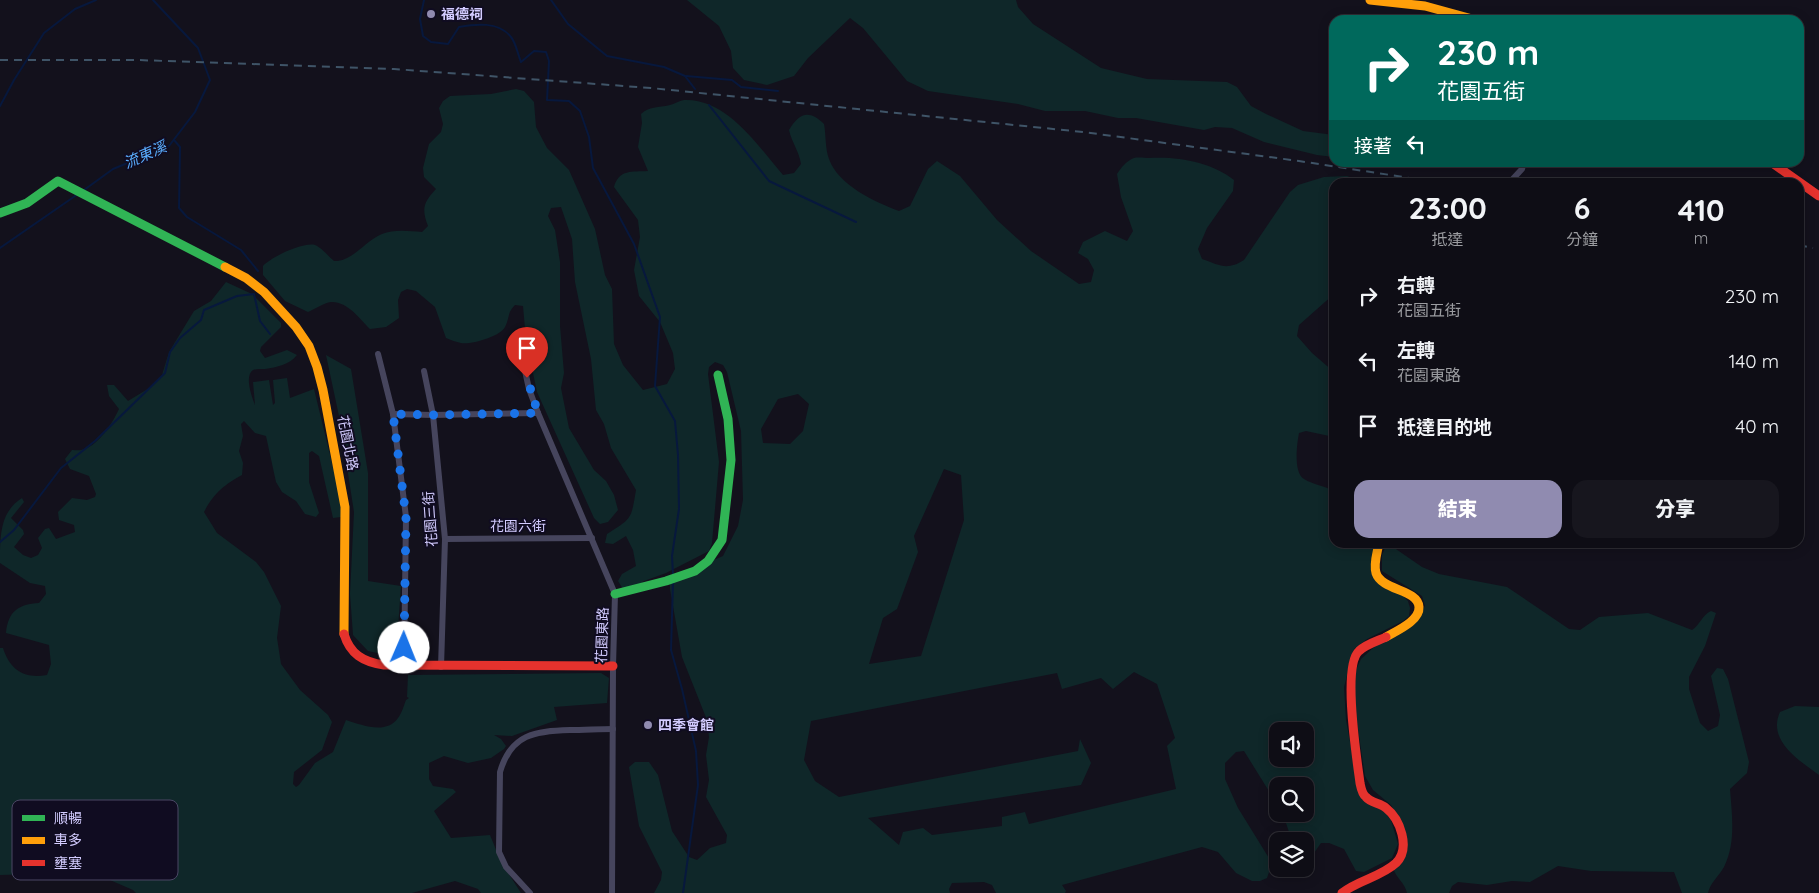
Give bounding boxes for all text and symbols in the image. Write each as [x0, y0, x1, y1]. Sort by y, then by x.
place label: 福德祠 [441, 5, 483, 23]
marker: 福德祠 [425, 8, 437, 20]
text: 230 m [1437, 30, 1539, 74]
icon: right [1354, 35, 1419, 100]
text: 花園五街 [1437, 77, 1525, 105]
icon: left [1402, 130, 1430, 158]
text: 接著 [1354, 134, 1392, 158]
water label: 流東溪 [120, 136, 171, 172]
text: 23:00 [1408, 189, 1487, 227]
text: 6 [1574, 189, 1590, 227]
text: 410 [1678, 191, 1724, 229]
text: m [1694, 228, 1708, 248]
text: 抵達 [1432, 229, 1464, 249]
text: 分鐘 [1566, 229, 1598, 249]
text: 右轉 [1397, 273, 1435, 297]
icon: right [1354, 282, 1382, 310]
text: 230 m [1725, 284, 1779, 308]
text: 花園五街 [1397, 300, 1461, 320]
pin [506, 327, 548, 378]
icon: arrive [513, 334, 541, 362]
text: 左轉 [1397, 338, 1435, 362]
icon: left [1354, 347, 1382, 375]
text: 140 m [1728, 349, 1779, 373]
text: 花園東路 [1397, 365, 1461, 385]
icon: arrive [1354, 412, 1382, 440]
street label: 花園北路 [334, 414, 362, 472]
text: 40 m [1735, 414, 1779, 438]
text: 抵達目的地 [1397, 415, 1492, 439]
button: 結束 [1354, 480, 1562, 538]
button: 分享 [1572, 480, 1779, 538]
street label: 花園三街 [419, 490, 441, 548]
street label: 花園六街 [490, 517, 546, 535]
street label: 花園東路 [592, 607, 612, 663]
position arrow [377, 621, 429, 673]
place label: 四季會館 [658, 716, 714, 734]
marker: 四季會館 [642, 719, 654, 731]
map controls [1269, 722, 1314, 877]
button: sound [1269, 722, 1314, 767]
button: search [1269, 777, 1314, 822]
legend [12, 800, 178, 880]
text: 順暢 [54, 809, 82, 827]
text: 車多 [54, 831, 82, 849]
button: layers [1269, 832, 1314, 877]
text: 壅塞 [54, 854, 82, 872]

